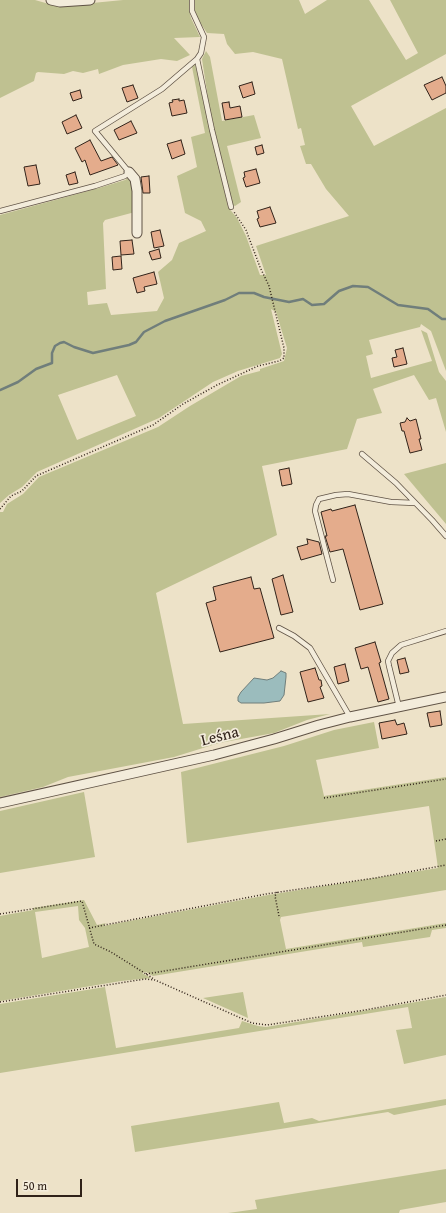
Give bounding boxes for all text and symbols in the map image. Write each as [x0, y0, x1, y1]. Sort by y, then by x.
street label: Leśna [199, 723, 241, 751]
scale bar [18, 1171, 84, 1197]
text: 50 m [23, 1177, 47, 1194]

